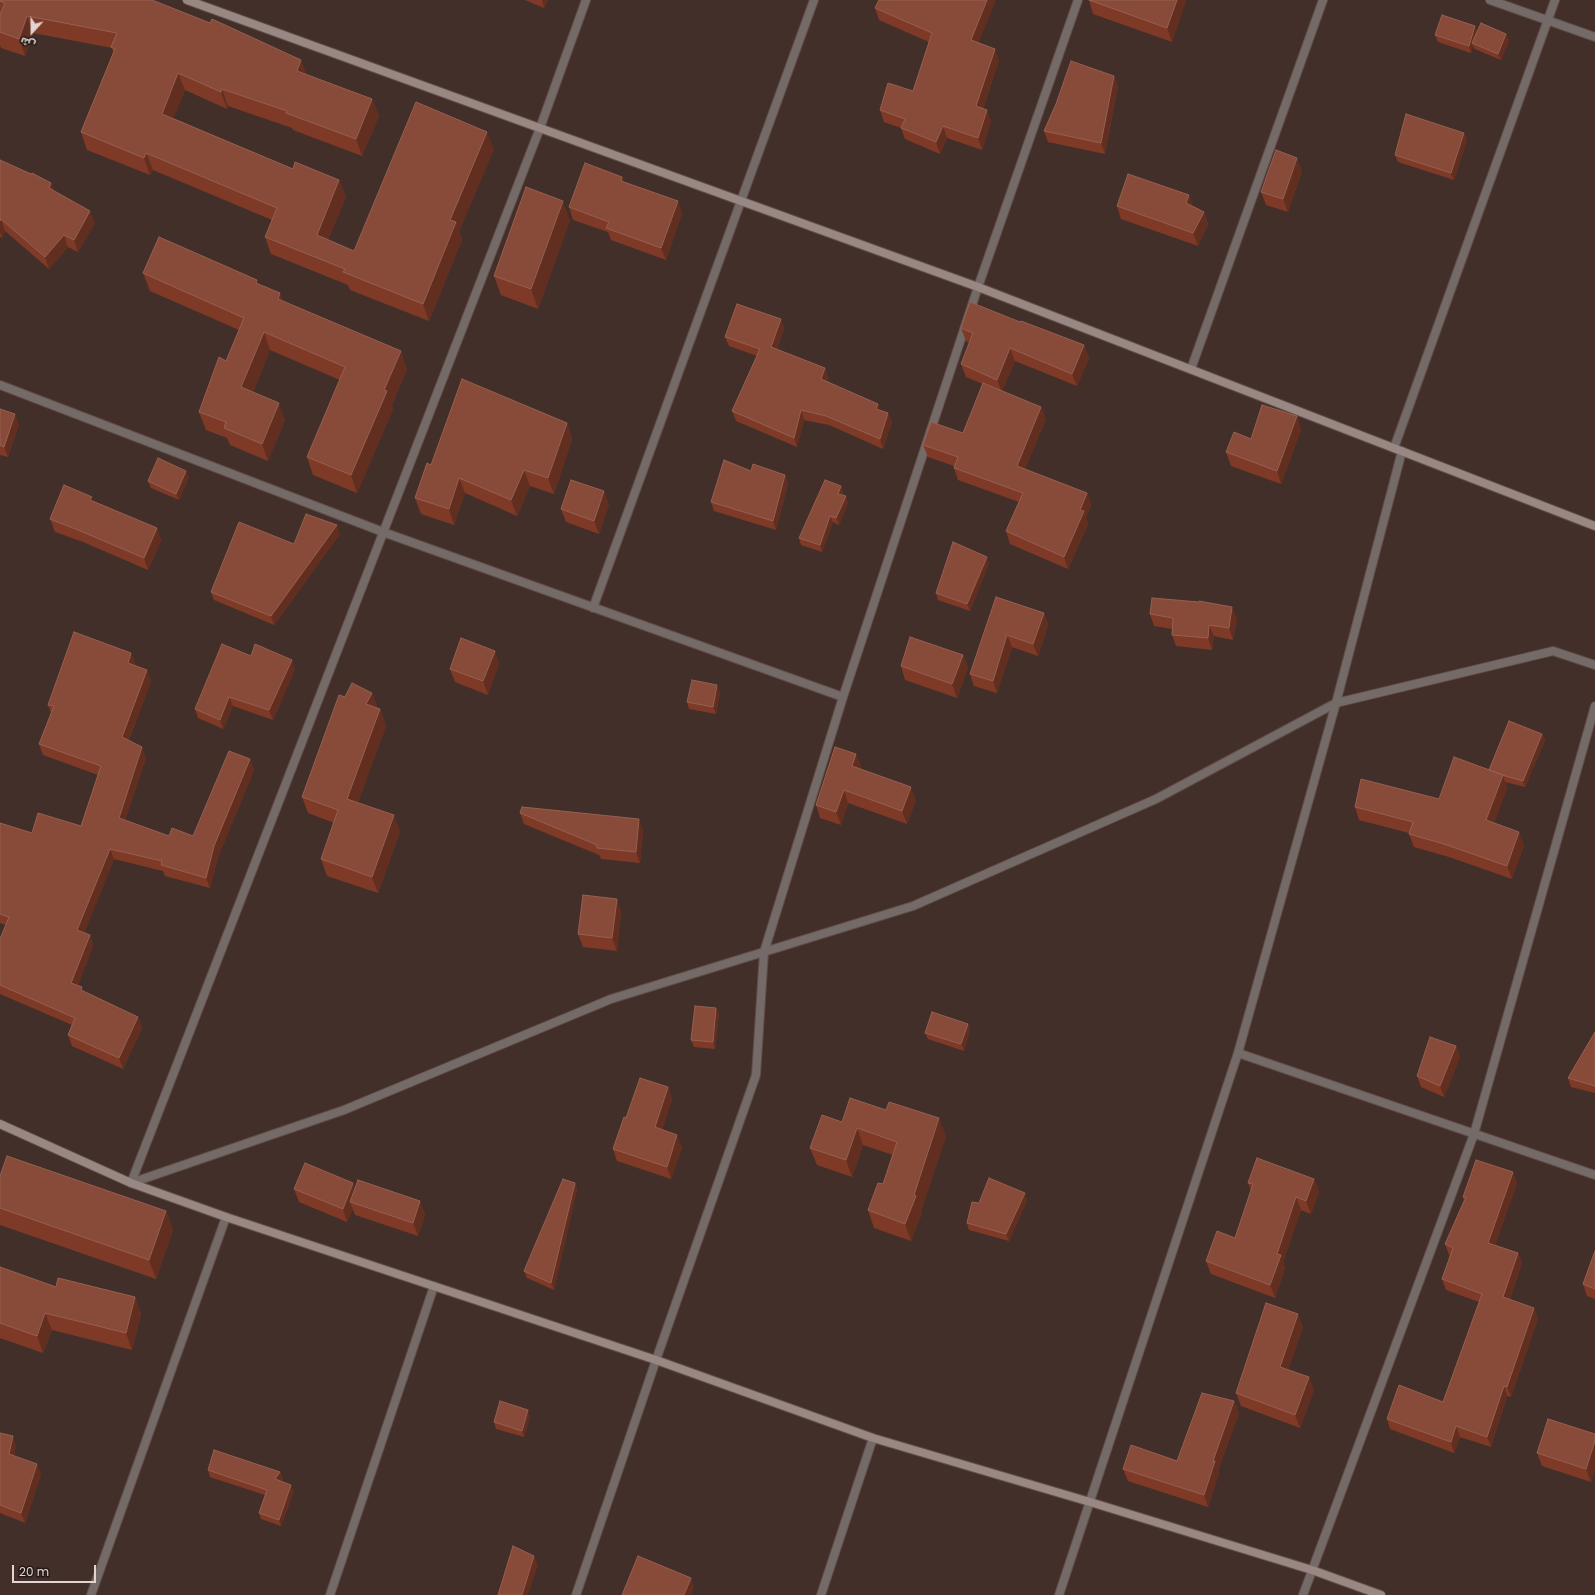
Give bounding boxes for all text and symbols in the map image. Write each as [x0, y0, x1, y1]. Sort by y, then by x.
north arrow [12, 12, 52, 52]
text: ش [18, 33, 38, 53]
scale bar [14, 1557, 98, 1583]
text: 20 m [19, 1563, 49, 1580]

